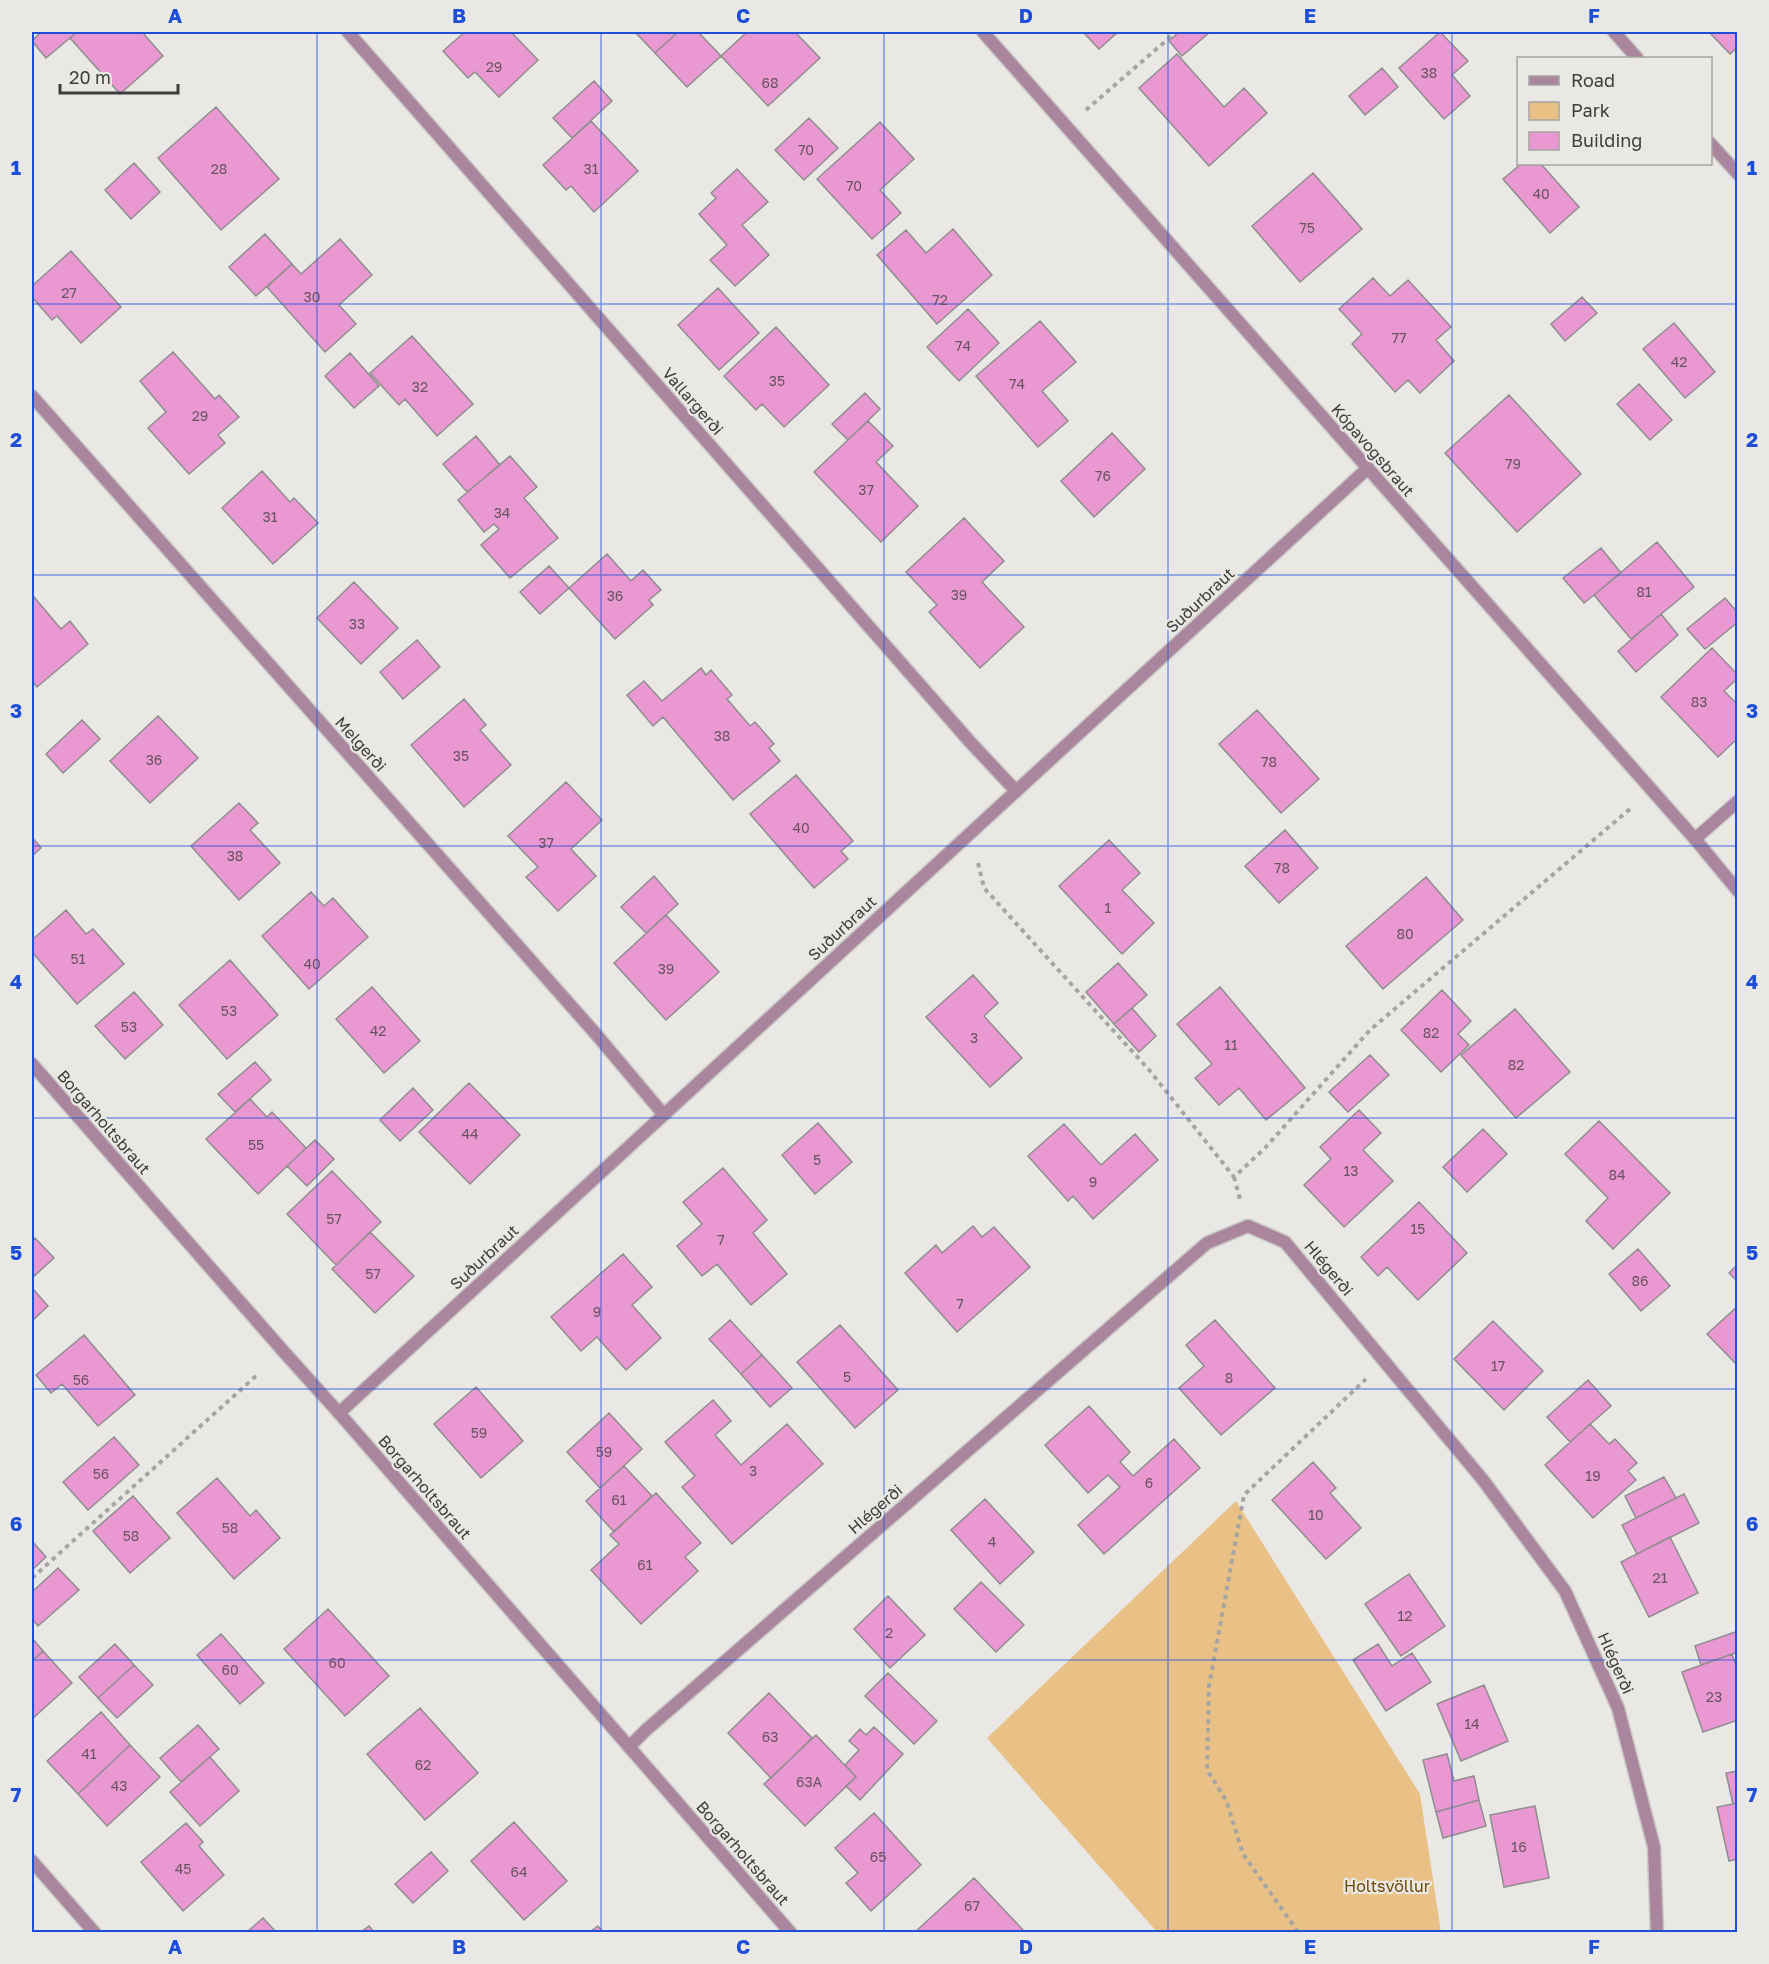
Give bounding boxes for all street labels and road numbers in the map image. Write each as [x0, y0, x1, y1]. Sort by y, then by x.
street label: Vallargerði [658, 363, 728, 439]
street label: Kópavogsbraut [1327, 399, 1419, 501]
street label: Suðurbraut [1162, 563, 1238, 637]
street label: Melgerði [331, 712, 391, 776]
street label: Suðurbraut [804, 891, 880, 965]
street label: Borgarholtsbraut [53, 1066, 155, 1178]
street label: Suðurbraut [446, 1220, 522, 1294]
street label: Hlégerði [1300, 1236, 1358, 1300]
street label: Borgarholtsbraut [374, 1431, 476, 1543]
street label: Hlégerði [844, 1480, 906, 1538]
street label: Hlégerði [1594, 1629, 1638, 1697]
street label: Borgarholtsbraut [692, 1797, 794, 1909]

